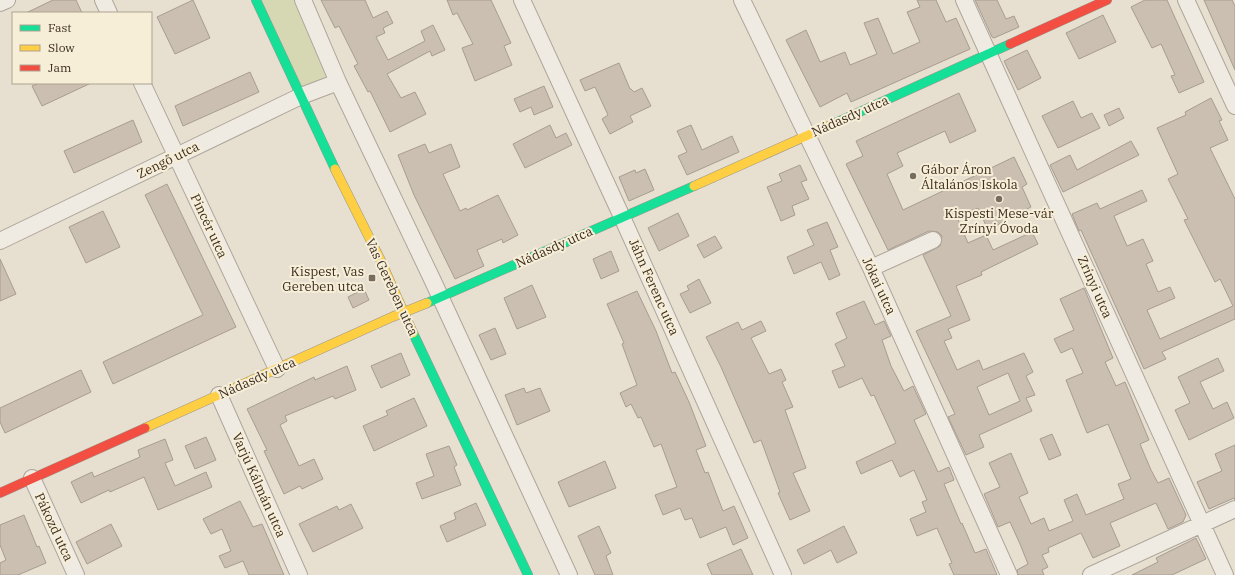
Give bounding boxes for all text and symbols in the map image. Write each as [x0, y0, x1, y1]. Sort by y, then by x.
legend [12, 12, 152, 84]
text: Fast [48, 20, 72, 35]
text: Slow [48, 40, 75, 55]
text: Jam [48, 60, 72, 75]
street label: Nádasdy utca [809, 91, 891, 141]
street label: Zengő utca [134, 138, 202, 182]
place label: Gábor Áron Általános Iskola [921, 161, 1018, 193]
marker: Gábor Áron Általános Iskola [908, 171, 918, 181]
street label: Pincér utca [187, 191, 231, 261]
marker: Kispesti Mese-vár Zrínyi Óvoda [994, 194, 1004, 204]
place label: Kispesti Mese-vár Zrínyi Óvoda [944, 205, 1054, 237]
street label: Nádasdy utca [513, 222, 595, 272]
street label: Vas Gereben utca [362, 235, 422, 339]
street label: Jáhn Ferenc utca [625, 236, 683, 338]
street label: Zrínyi utca [1074, 253, 1116, 321]
street label: Jókai utca [858, 255, 900, 317]
place label: Kispest, Vas Gereben utca [282, 263, 364, 295]
marker: Kispest, Vas Gereben utca [367, 273, 377, 283]
street label: Nádasdy utca [216, 353, 298, 403]
street label: Varjú Kálmán utca [228, 430, 290, 540]
street label: Pákozd utca [31, 490, 77, 564]

